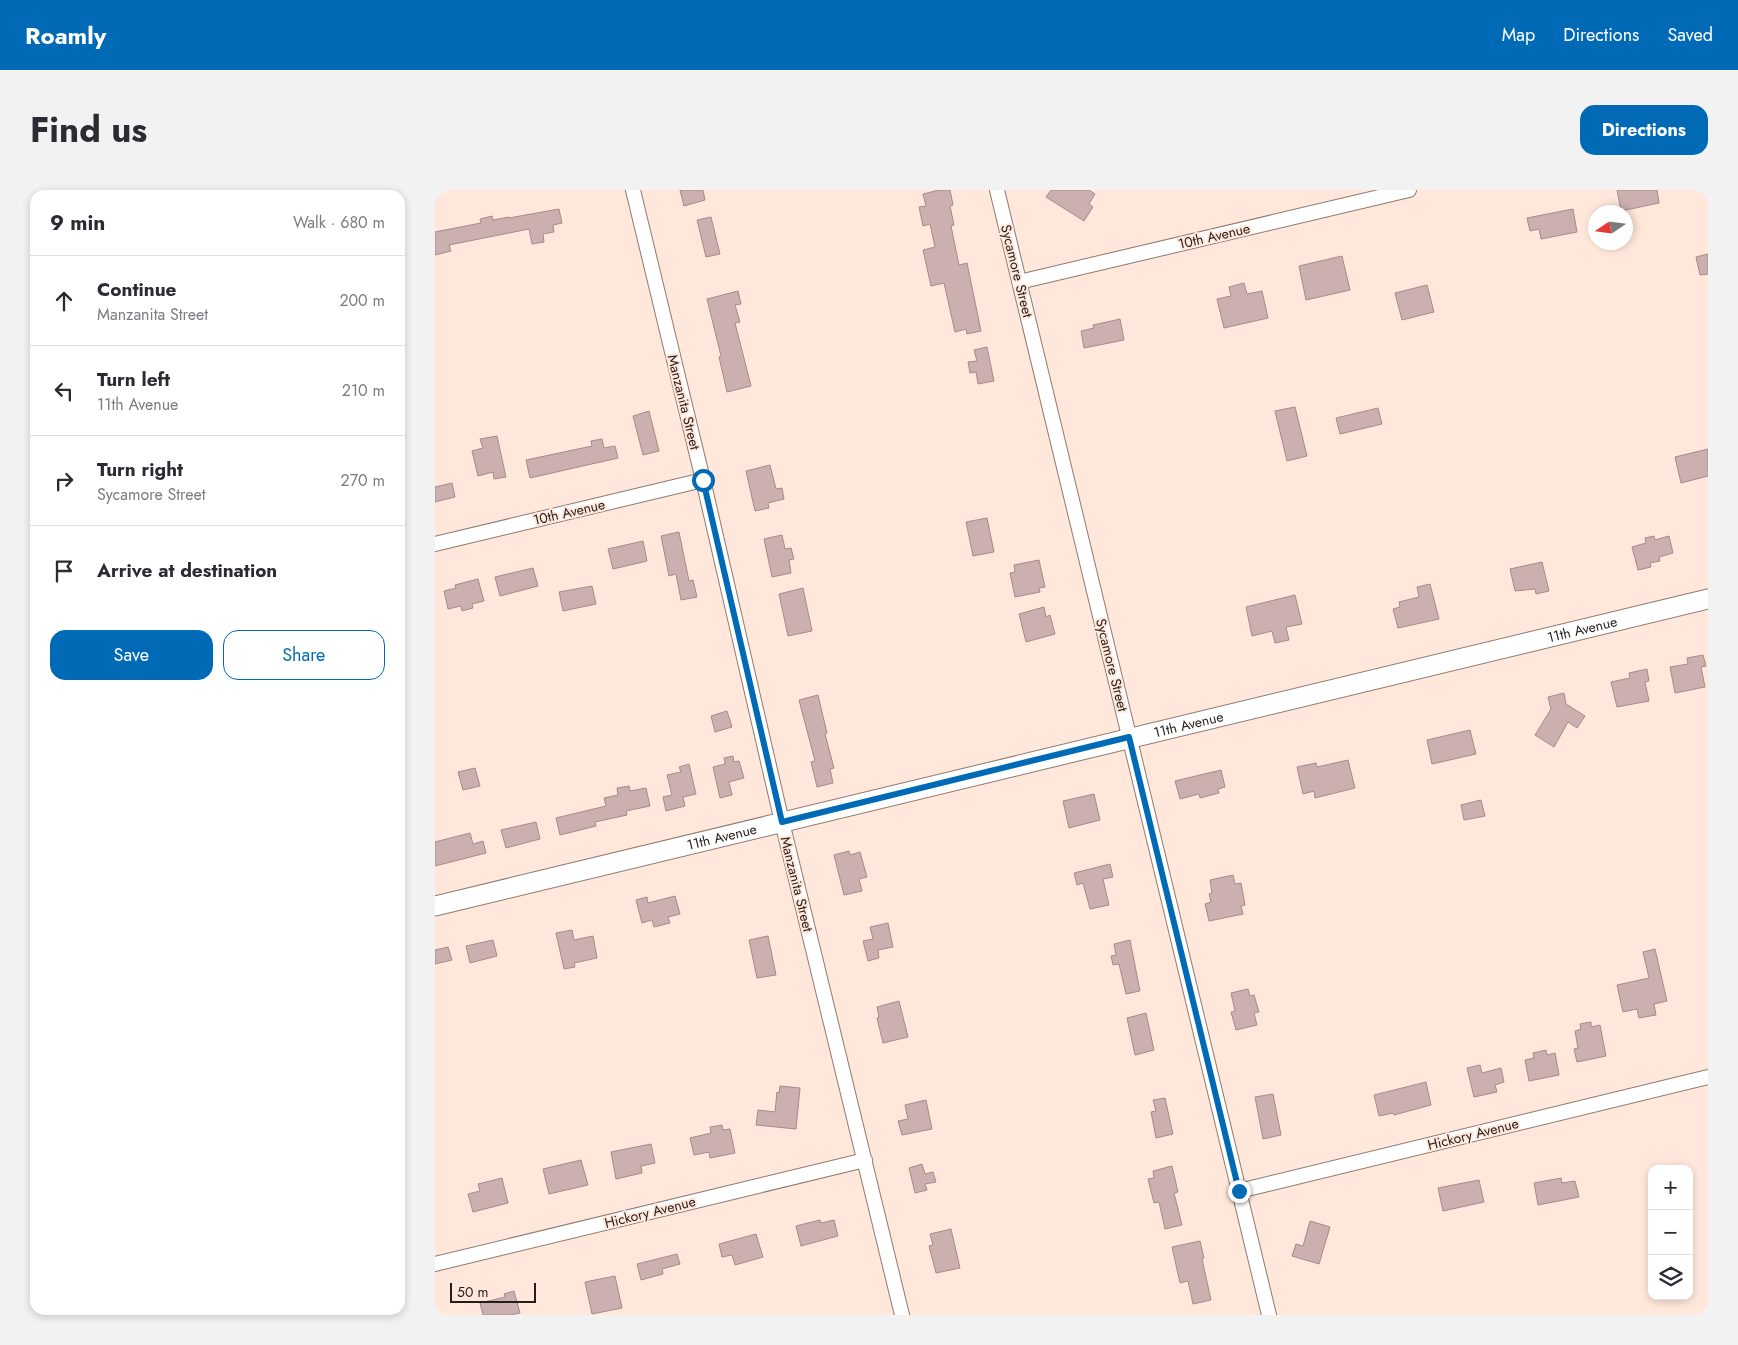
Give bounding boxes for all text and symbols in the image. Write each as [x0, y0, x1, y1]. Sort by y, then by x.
text: Roamly [25, 18, 106, 53]
text: Map [1502, 22, 1535, 48]
text: Directions [1563, 22, 1639, 48]
text: Saved [1667, 22, 1713, 48]
text: Find us [30, 105, 147, 155]
button: Directions [1580, 105, 1708, 155]
north arrow [1588, 205, 1633, 250]
text: 9 min [50, 208, 105, 238]
text: Walk · 680 m [293, 211, 385, 234]
street label: 10th Avenue [1176, 218, 1252, 254]
street label: Sycamore Street [996, 222, 1038, 320]
text: Continue [97, 276, 176, 303]
icon: ahead [50, 287, 78, 315]
text: 200 m [339, 289, 385, 312]
text: Manzanita Street [97, 303, 208, 326]
street label: Manzanita Street [663, 352, 706, 452]
text: Turn left [97, 366, 170, 393]
icon: left [50, 377, 78, 405]
text: 210 m [342, 379, 385, 402]
text: 11th Avenue [97, 393, 178, 416]
text: Turn right [97, 456, 183, 483]
icon: right [50, 467, 78, 495]
text: 270 m [341, 469, 385, 492]
route start [692, 469, 715, 492]
text: Sycamore Street [97, 483, 206, 506]
street label: 10th Avenue [531, 494, 607, 530]
icon: arrive [50, 557, 78, 585]
text: Arrive at destination [97, 557, 277, 584]
street label: 11th Avenue [1545, 611, 1619, 647]
street label: Sycamore Street [1091, 616, 1133, 714]
button: Save [50, 630, 213, 680]
button: Share [223, 630, 385, 680]
street label: 11th Avenue [1151, 706, 1225, 742]
street label: 11th Avenue [685, 819, 759, 855]
street label: Manzanita Street [776, 834, 819, 934]
street label: Hickory Avenue [1425, 1113, 1521, 1155]
map controls [1648, 1165, 1693, 1300]
button: + [1648, 1165, 1693, 1210]
route end [1228, 1180, 1251, 1203]
street label: Hickory Avenue [602, 1191, 698, 1233]
button: − [1648, 1210, 1693, 1255]
button: layers [1648, 1255, 1693, 1300]
scale bar [450, 1280, 536, 1303]
text: 50 m [457, 1282, 488, 1302]

